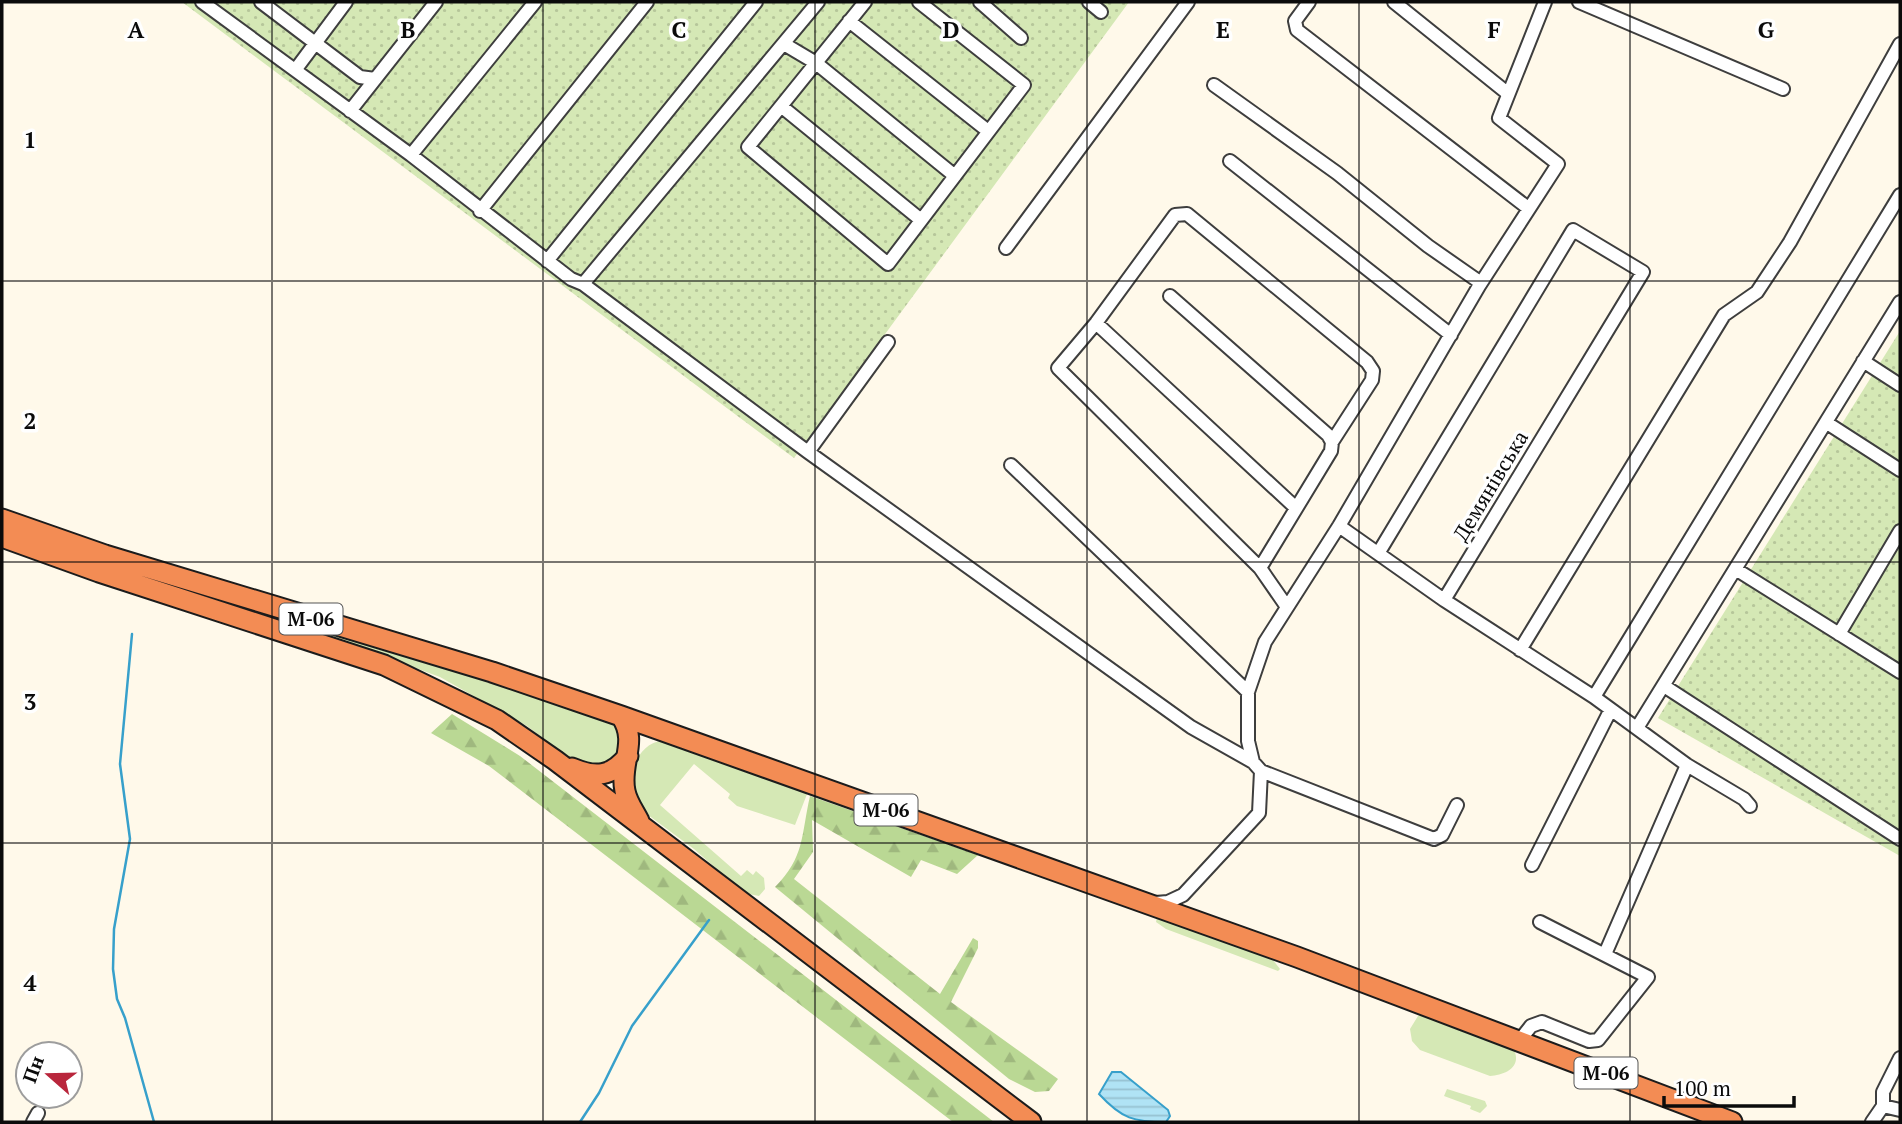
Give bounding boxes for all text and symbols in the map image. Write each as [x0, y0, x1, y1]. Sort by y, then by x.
text: A [128, 14, 145, 45]
text: B [401, 14, 416, 45]
text: C [672, 14, 687, 45]
text: D [943, 14, 960, 45]
text: E [1216, 14, 1230, 45]
text: F [1487, 14, 1501, 45]
text: G [1758, 14, 1775, 45]
text: 1 [24, 124, 37, 155]
text: 2 [24, 405, 37, 436]
street label: Демянівська [1446, 425, 1534, 546]
road number: М-06 [280, 604, 342, 634]
text: 3 [24, 686, 37, 717]
road number: М-06 [854, 794, 917, 825]
text: 4 [24, 967, 37, 998]
north arrow [14, 1040, 84, 1110]
text: Пн [16, 1052, 49, 1086]
road number: М-06 [1574, 1058, 1638, 1088]
scale bar [1664, 1064, 1794, 1108]
text: 100 m [1674, 1074, 1731, 1102]

